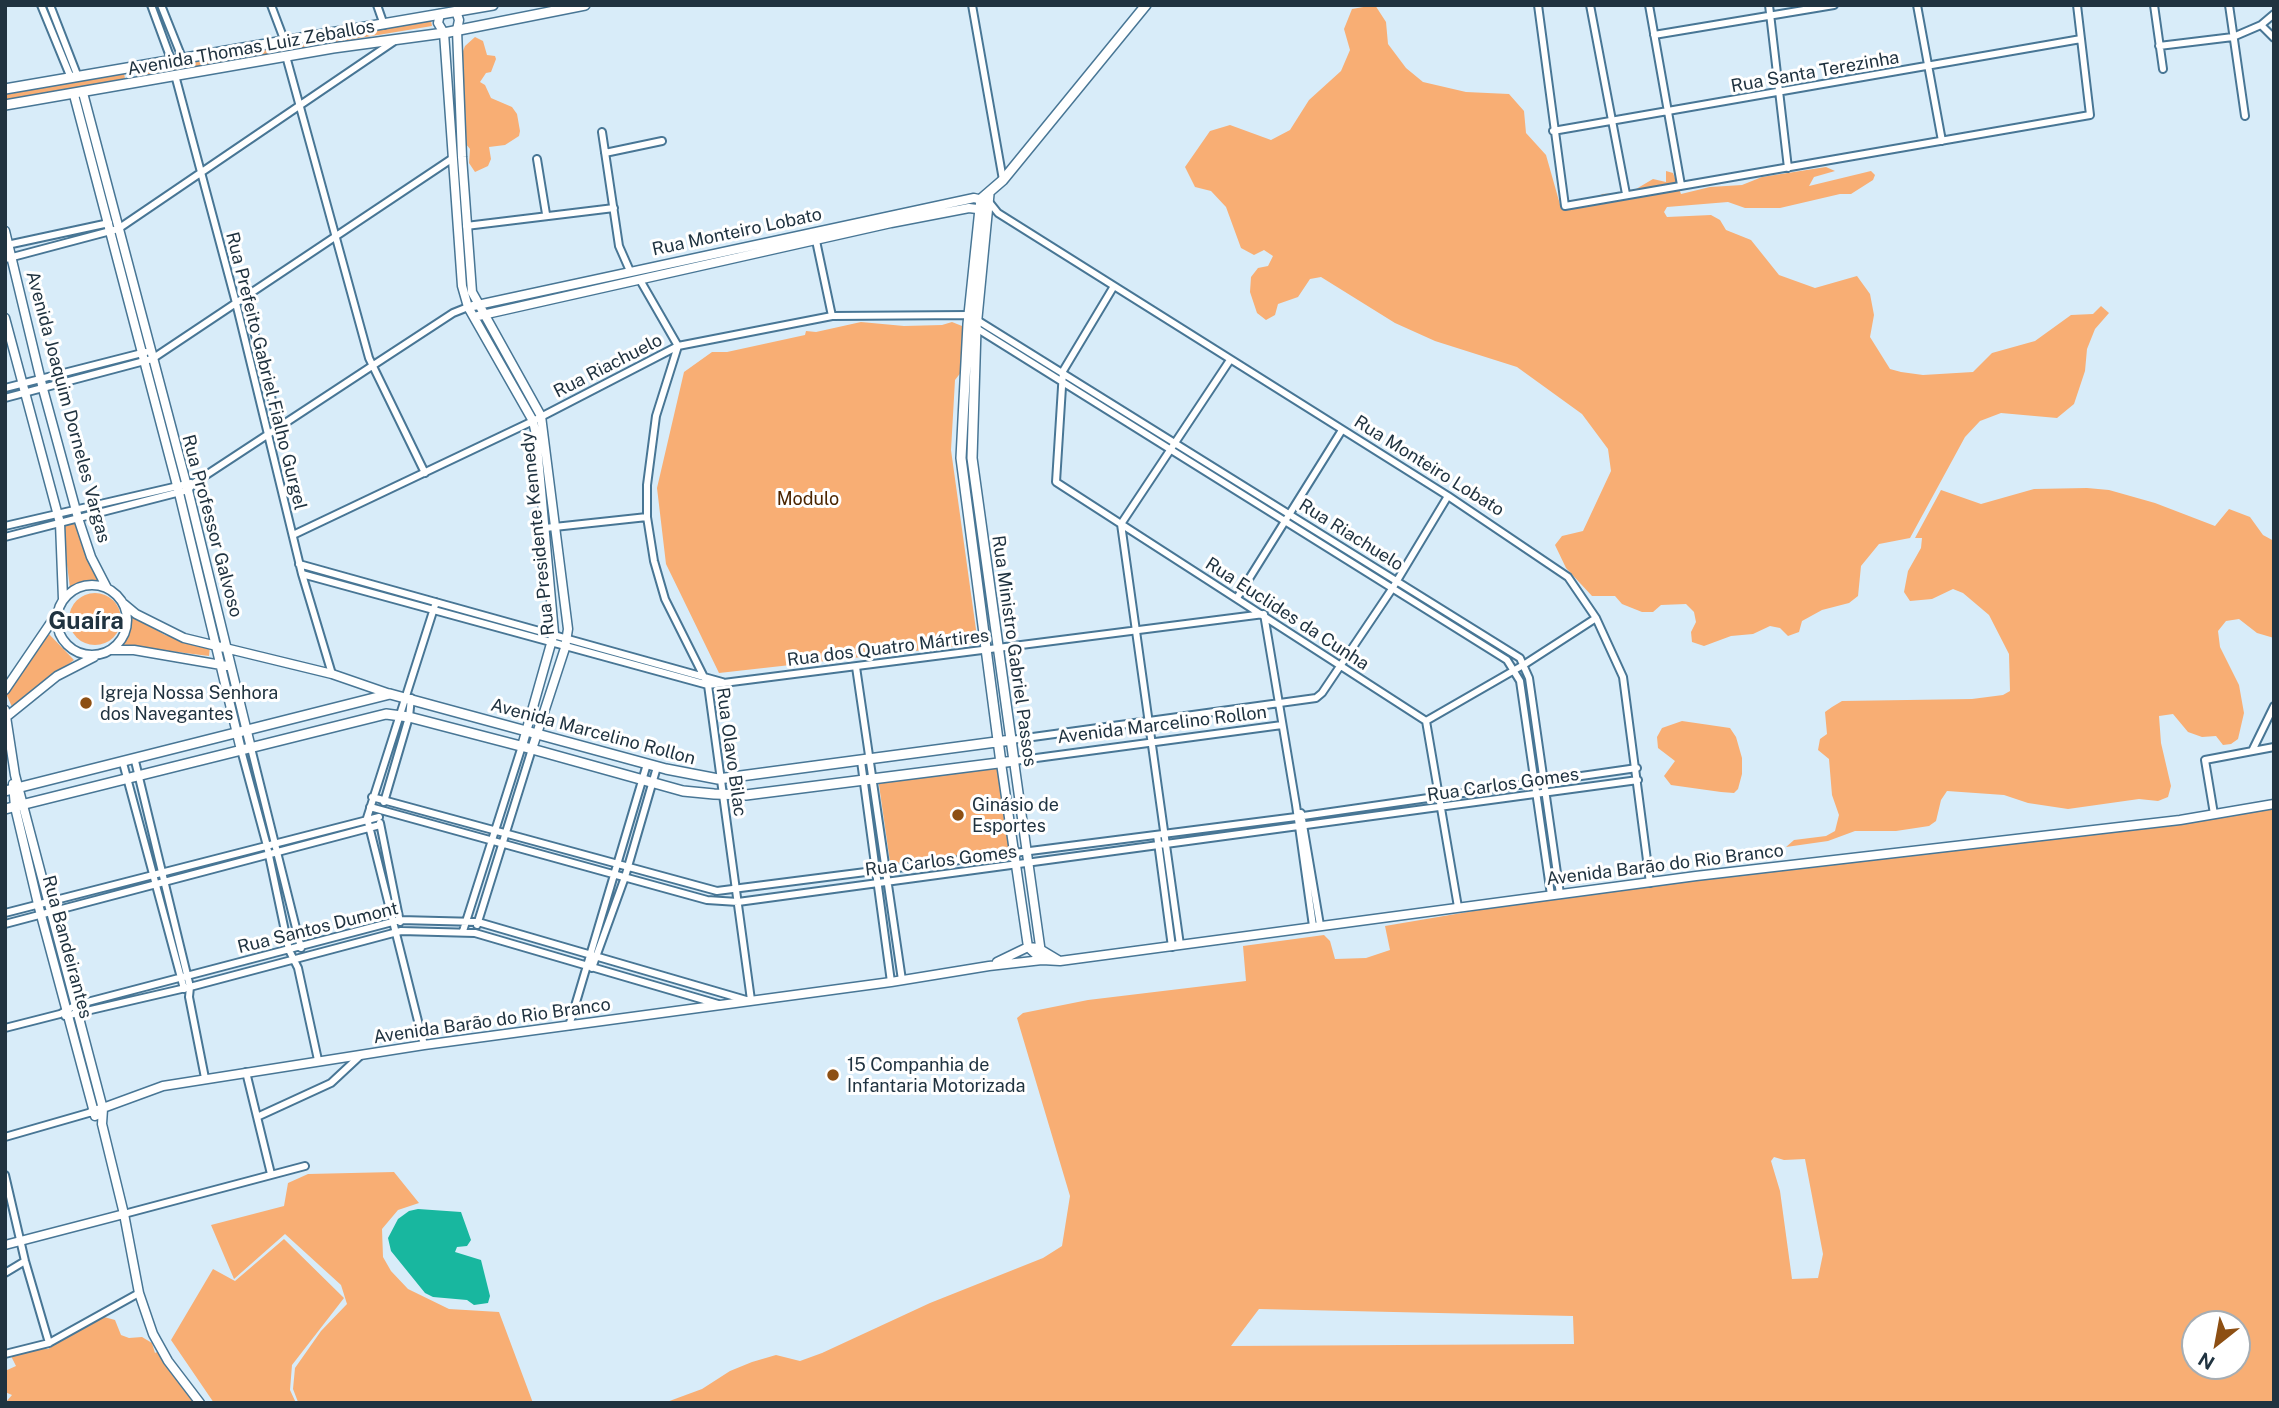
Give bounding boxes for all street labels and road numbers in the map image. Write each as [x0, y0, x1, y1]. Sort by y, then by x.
street label: Avenida Thomas Luiz Zeballos [126, 16, 376, 80]
street label: Rua Santa Terezinha [1729, 47, 1901, 97]
street label: Rua Monteiro Lobato [650, 203, 824, 261]
street label: Rua Prefeito Gabriel Fialho Gurgel [221, 230, 311, 512]
street label: Avenida Joaquim Dorneles Vargas [21, 269, 115, 545]
street label: Rua Riachuelo [550, 329, 666, 403]
street label: Rua Monteiro Lobato [1350, 411, 1508, 521]
street label: Rua Presidente Kennedy [517, 431, 559, 637]
street label: Rua Professor Galvoso [177, 432, 247, 620]
street label: Rua Riachuelo [1295, 494, 1407, 576]
street label: Rua Ministro Gabriel Passos [987, 534, 1041, 768]
street label: Rua Euclides da Cunha [1201, 553, 1373, 675]
street label: Rua dos Quatro Mártires [786, 625, 990, 671]
street label: Rua Olavo Bilac [711, 686, 751, 818]
street label: Avenida Marcelino Rollon [488, 694, 698, 770]
street label: Avenida Marcelino Rollon [1056, 701, 1268, 749]
street label: Rua Carlos Gomes [1426, 764, 1580, 806]
street label: Avenida Barão do Rio Branco [1545, 840, 1785, 890]
street label: Rua Carlos Gomes [864, 841, 1018, 881]
street label: Rua Bandeirantes [37, 873, 97, 1021]
street label: Rua Santos Dumont [235, 898, 401, 958]
street label: Avenida Barão do Rio Branco [372, 994, 612, 1048]

